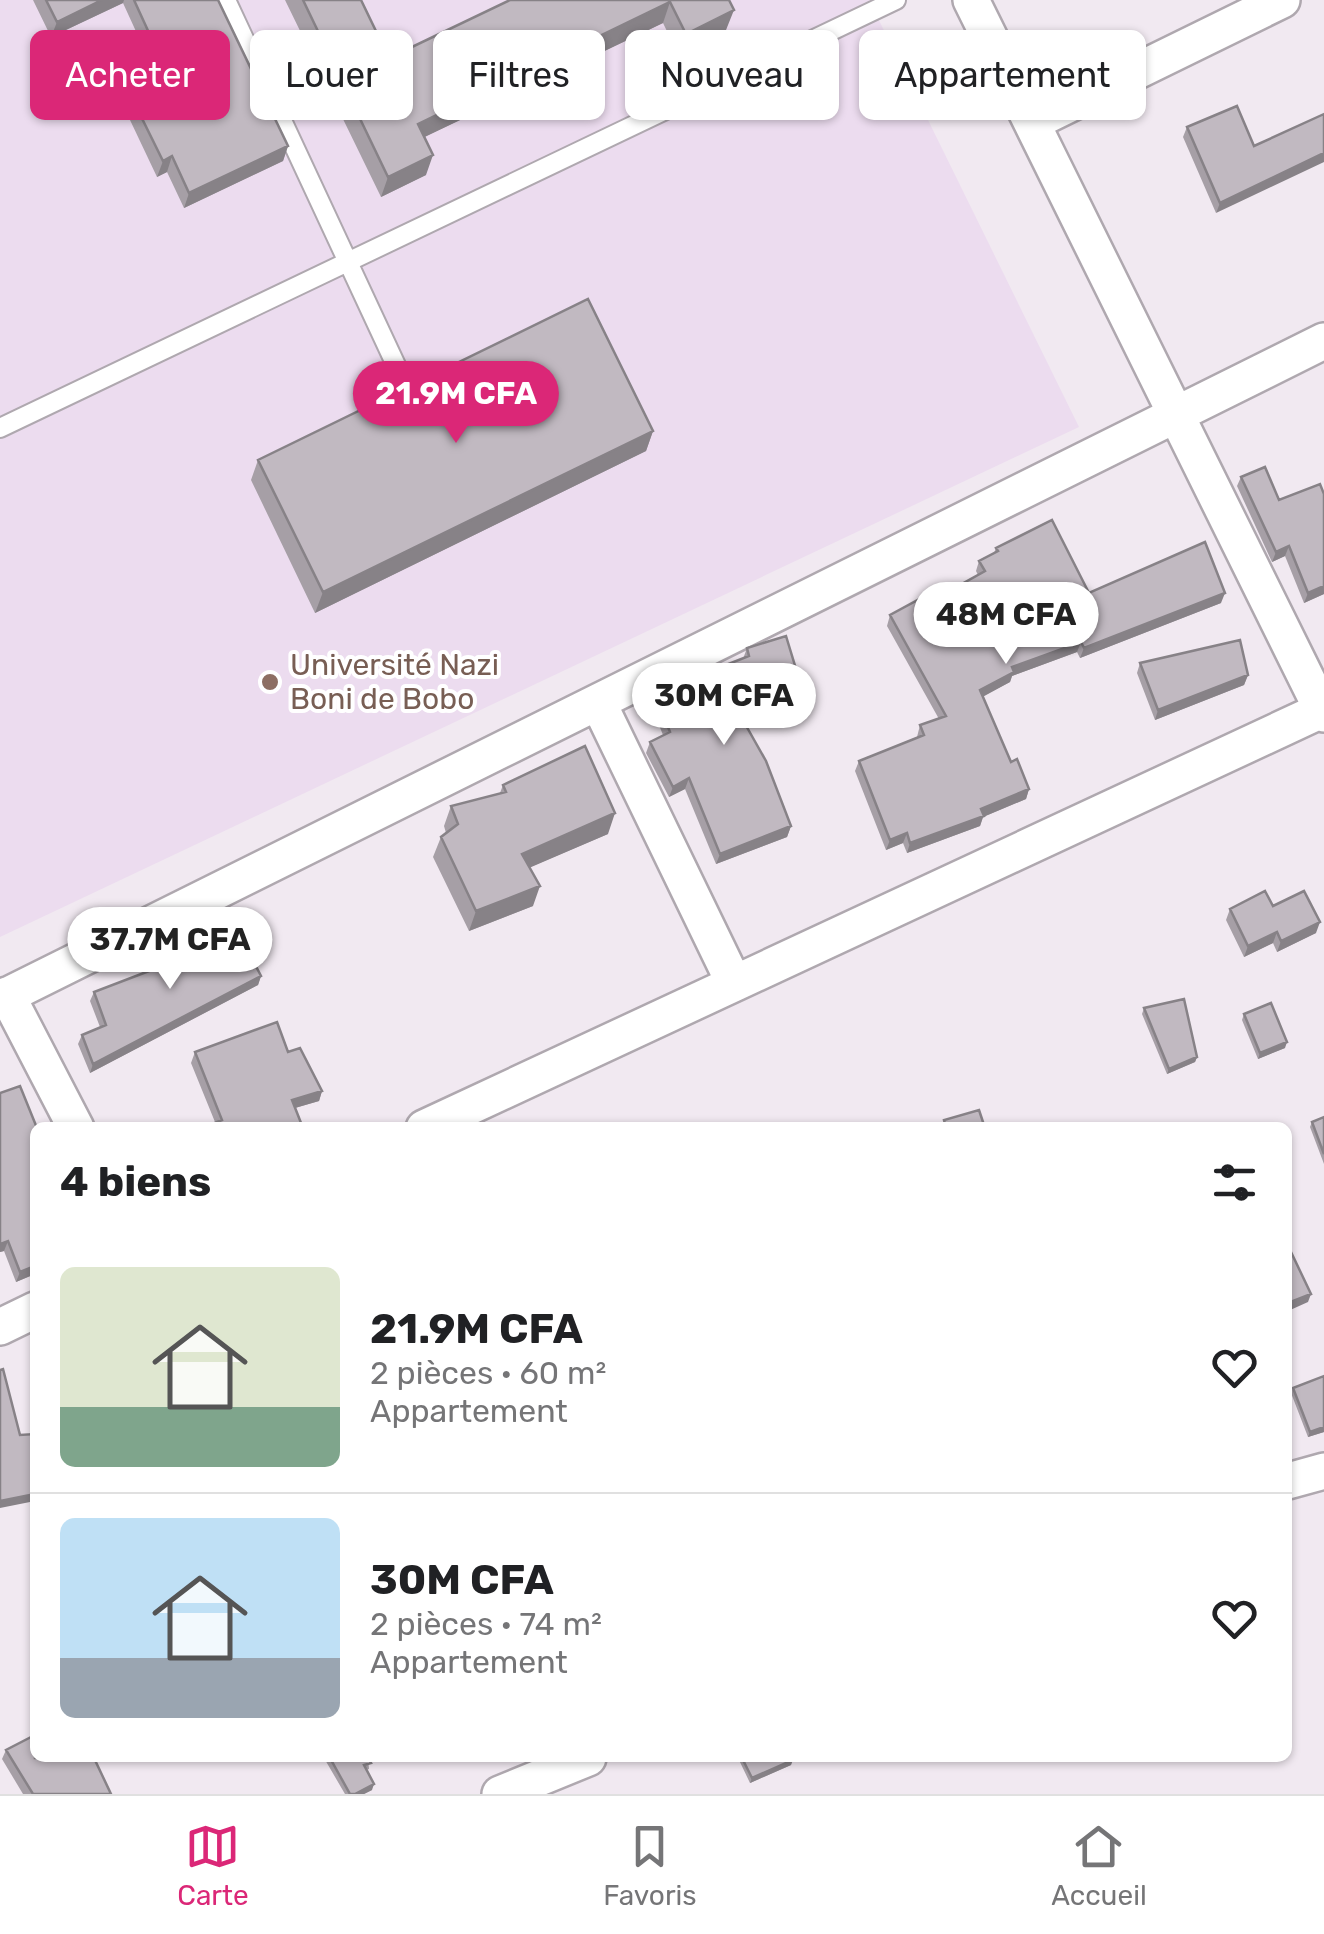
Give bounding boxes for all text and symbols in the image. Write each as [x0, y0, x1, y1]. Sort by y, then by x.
chip: Acheter [30, 30, 230, 120]
chip: Louer [250, 30, 413, 120]
chip: Filtres [433, 30, 605, 120]
chip: Nouveau [625, 30, 839, 120]
chip: Appartement [859, 30, 1146, 120]
pin: 21.9M CFA [342, 361, 570, 446]
text: 21.9M CFA [375, 374, 537, 412]
pin: 48M CFA [914, 582, 1098, 667]
text: 48M CFA [936, 595, 1076, 633]
place label: Université Nazi Boni de Bobo [290, 647, 499, 717]
pin: 30M CFA [632, 663, 816, 748]
marker: Université Nazi Boni de Bobo [259, 671, 281, 693]
text: 30M CFA [654, 676, 794, 714]
pin: 37.7M CFA [56, 907, 284, 992]
text: 37.7M CFA [89, 920, 251, 958]
icon: filters [1207, 1155, 1262, 1210]
text: 4 biens [60, 1157, 211, 1207]
text: 21.9M CFA [370, 1304, 583, 1354]
icon: home [140, 1307, 260, 1427]
icon: heart [1207, 1340, 1262, 1395]
text: 2 pièces · 60 m² [370, 1354, 606, 1392]
text: Appartement [370, 1392, 568, 1430]
text: 30M CFA [370, 1555, 554, 1605]
icon: home [140, 1558, 260, 1678]
icon: heart [1207, 1591, 1262, 1646]
text: 2 pièces · 74 m² [370, 1605, 602, 1643]
text: Appartement [370, 1643, 568, 1681]
tab: Carte [177, 1819, 249, 1912]
tab: Favoris [603, 1819, 697, 1912]
tab: Accueil [1051, 1819, 1147, 1912]

